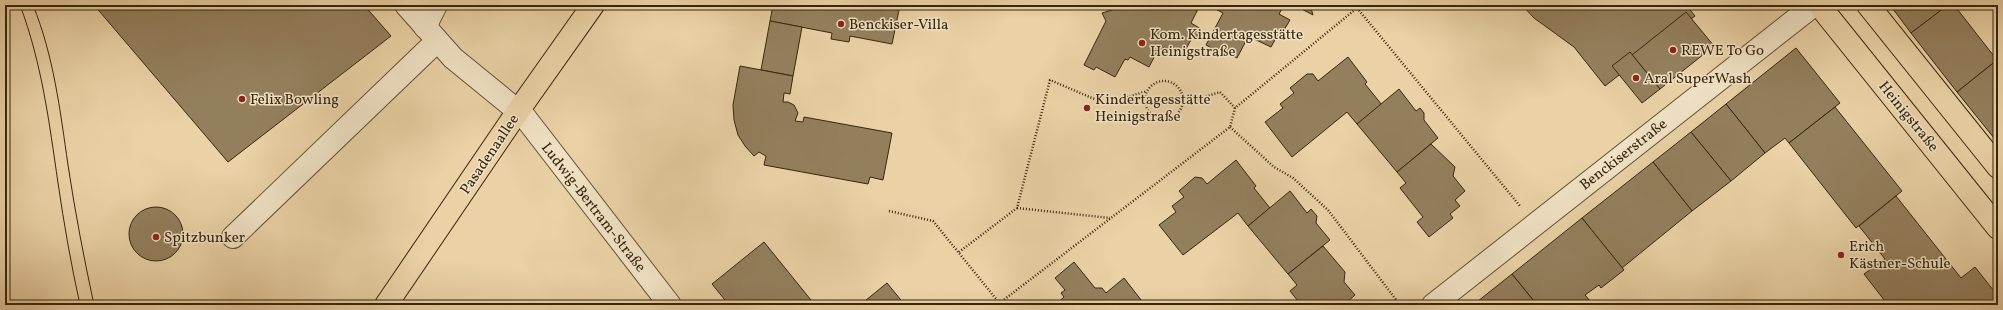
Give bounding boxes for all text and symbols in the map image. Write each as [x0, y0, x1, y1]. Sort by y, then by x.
place label: Benckiser-Villa [849, 15, 948, 36]
marker: Benckiser-Villa [836, 19, 846, 29]
place label: Kom. Kindertagesstätte Heinigstraße [1150, 25, 1303, 63]
marker: Kom. Kindertagesstätte Heinigstraße [1137, 38, 1147, 48]
place label: REWE To Go [1681, 41, 1764, 62]
marker: REWE To Go [1668, 45, 1678, 55]
place label: Aral SuperWash [1644, 69, 1751, 90]
marker: Aral SuperWash [1631, 73, 1641, 83]
street label: Heinigstraße [1873, 77, 1943, 157]
place label: Felix Bowling [250, 90, 339, 111]
place label: Kindertagesstätte Heinigstraße [1095, 90, 1211, 128]
marker: Felix Bowling [237, 94, 247, 104]
marker: Kindertagesstätte Heinigstraße [1082, 103, 1092, 113]
street label: Pasadenaallee [456, 111, 525, 199]
street label: Benckiserstraße [1576, 114, 1672, 196]
street label: Ludwig-Bertram-Straße [535, 139, 650, 277]
place label: Spitzbunker [164, 228, 245, 249]
marker: Spitzbunker [151, 232, 161, 242]
place label: Erich Kästner-Schule [1849, 237, 1951, 275]
marker: Erich Kästner-Schule [1836, 250, 1846, 260]

